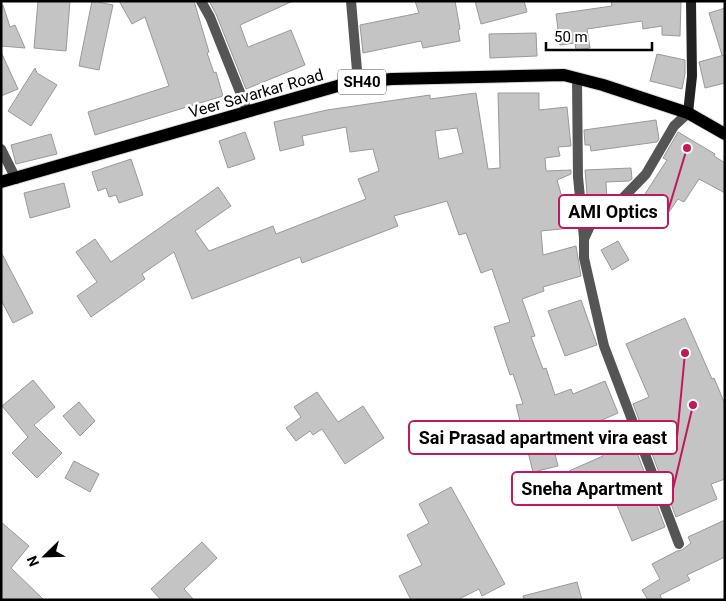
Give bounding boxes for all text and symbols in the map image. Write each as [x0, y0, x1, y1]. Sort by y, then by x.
scale bar [546, 20, 652, 52]
text: 50 m [554, 28, 588, 46]
street label: Veer Savarkar Road [187, 65, 326, 122]
road number: SH40 [338, 70, 386, 94]
callout: AMI Optics [559, 195, 668, 228]
text: AMI Optics [568, 201, 658, 222]
callout: Sai Prasad apartment vira east [409, 421, 677, 454]
text: Sai Prasad apartment vira east [419, 427, 667, 448]
callout: Sneha Apartment [512, 472, 673, 505]
text: Sneha Apartment [521, 478, 663, 499]
north arrow [20, 531, 70, 581]
text: N [24, 553, 42, 569]

